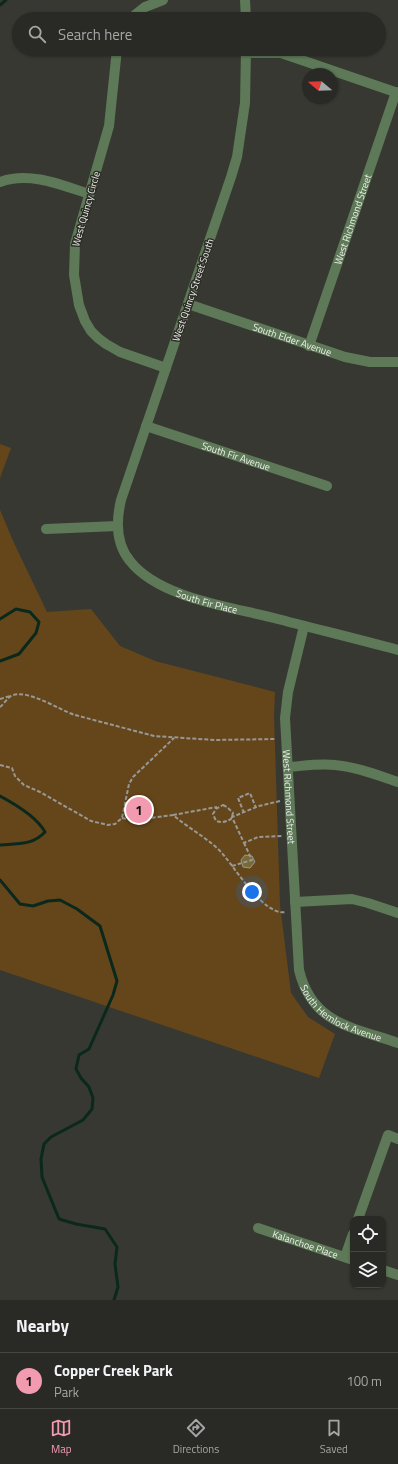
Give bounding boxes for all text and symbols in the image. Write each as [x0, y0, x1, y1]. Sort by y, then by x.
search box [12, 12, 386, 56]
icon: search [26, 23, 48, 45]
text: Search here [58, 23, 132, 46]
north arrow [302, 68, 338, 104]
street label: West Quincy Circle [68, 170, 104, 248]
street label: West Richmond Street [330, 172, 375, 266]
street label: West Quincy Street South [168, 237, 218, 343]
street label: South Elder Avenue [251, 319, 334, 359]
street label: South Fir Avenue [200, 438, 273, 474]
street label: South Fir Place [174, 585, 239, 617]
street label: West Richmond Street [279, 749, 300, 845]
pin: 1 [126, 795, 152, 825]
your location [242, 882, 262, 902]
street label: South Hemlock Avenue [297, 982, 384, 1045]
map controls [350, 1216, 386, 1288]
button: locate [350, 1216, 386, 1252]
street label: Kalanchoe Place [271, 1226, 340, 1262]
button: layers [350, 1252, 386, 1288]
text: Nearby [16, 1313, 69, 1339]
text: Copper Creek Park [54, 1359, 173, 1382]
text: 1 [25, 1371, 33, 1391]
text: 100 m [346, 1371, 382, 1391]
text: Park [54, 1382, 79, 1402]
tab: Map [50, 1417, 72, 1457]
tab: Directions [173, 1417, 219, 1457]
tab: Saved [320, 1417, 348, 1457]

